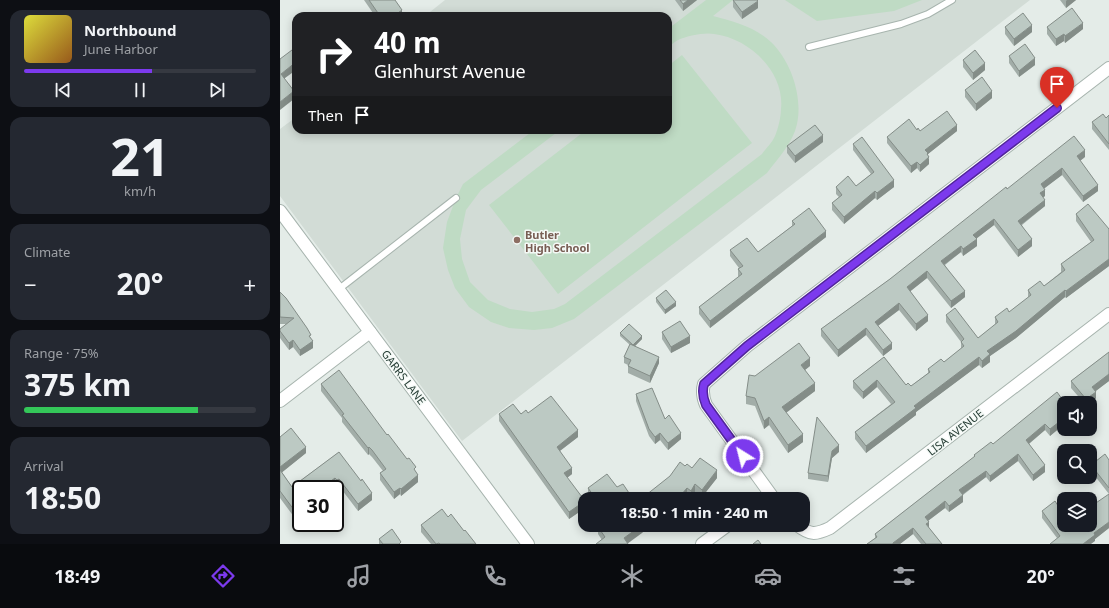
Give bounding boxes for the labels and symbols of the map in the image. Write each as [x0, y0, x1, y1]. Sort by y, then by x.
pin [1040, 67, 1074, 108]
place label: Butler High School [525, 227, 590, 255]
marker: Butler High School [512, 235, 522, 245]
street label: GARRS LANE [378, 347, 430, 407]
street label: LISA AVENUE [924, 405, 986, 459]
position arrow [722, 435, 764, 477]
speed limit sign: 30 [292, 480, 344, 532]

